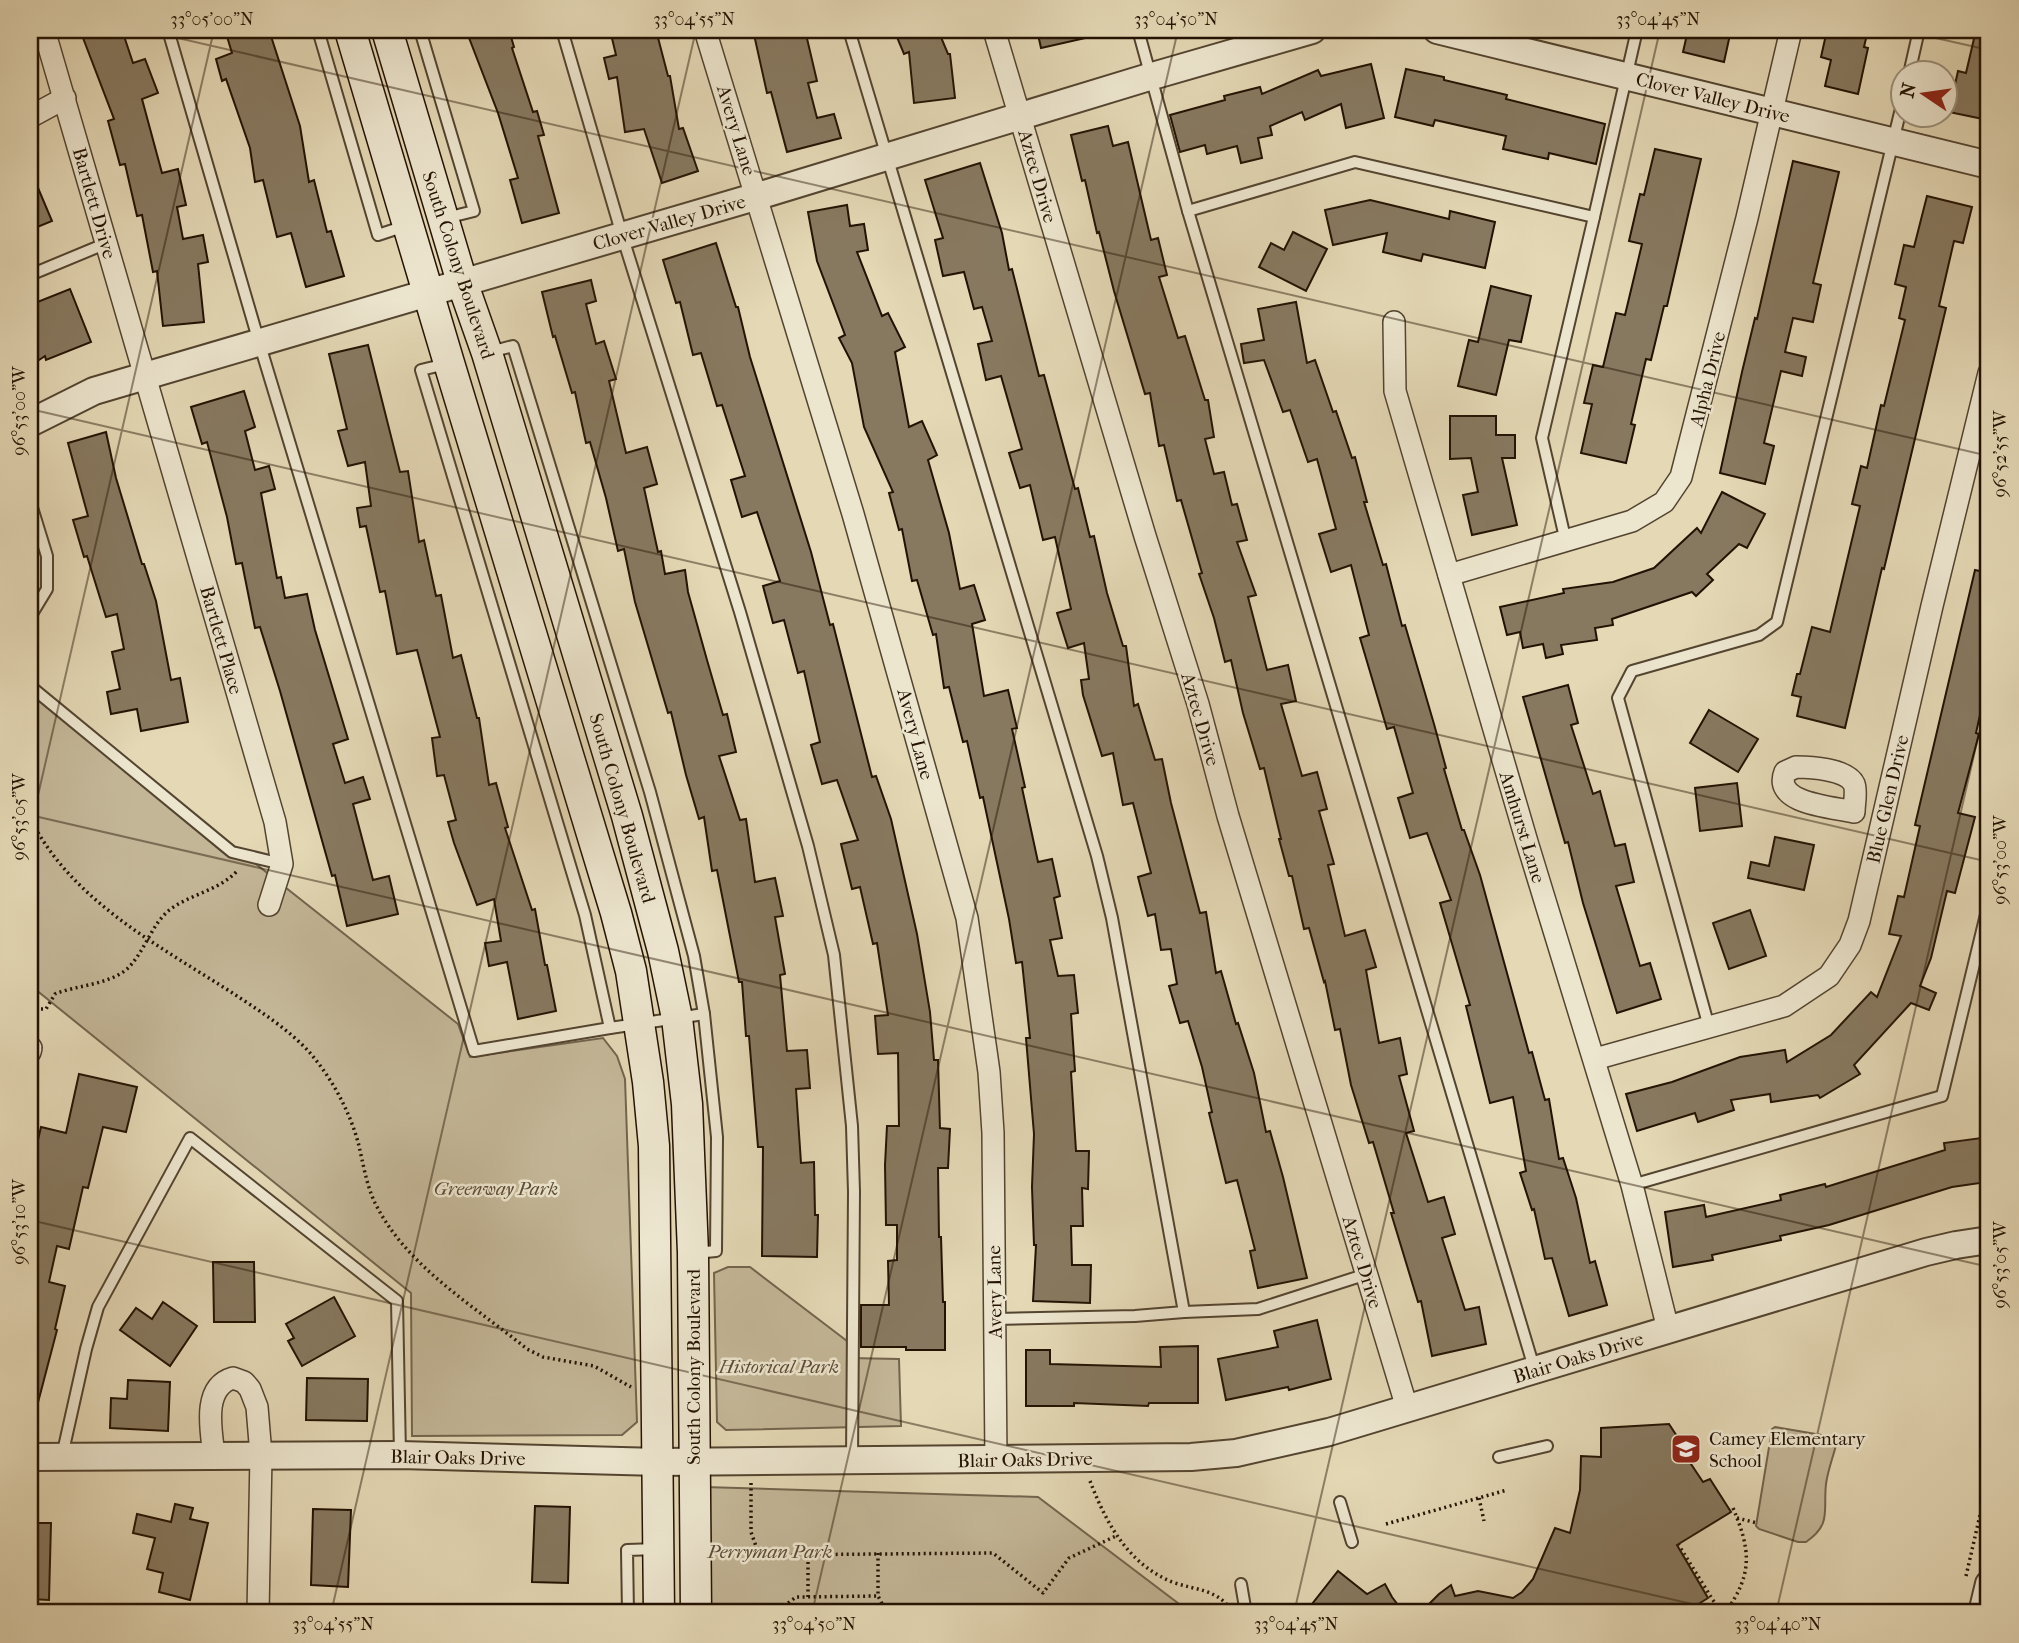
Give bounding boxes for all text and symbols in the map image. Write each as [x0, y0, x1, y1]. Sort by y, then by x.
text: 33°05'00"N [170, 9, 254, 30]
text: 33°04'55"N [653, 9, 735, 30]
text: 33°04'50"N [1134, 9, 1218, 30]
text: 33°04'45"N [1616, 9, 1700, 30]
north arrow [1890, 60, 1960, 130]
street label: Clover Valley Drive [1633, 68, 1792, 128]
text: N [1896, 80, 1921, 100]
street label: Avery Lane [712, 81, 760, 178]
street label: Aztec Drive [1013, 126, 1061, 225]
street label: Bartlett Drive [68, 145, 120, 261]
street label: South Colony Boulevard [417, 169, 499, 363]
street label: Clover Valley Drive [590, 191, 748, 255]
street label: Alpha Drive [1685, 329, 1730, 430]
text: 96°53'00"W [9, 365, 30, 456]
text: 96°52'55"W [1990, 409, 2011, 497]
street label: Bartlett Place [195, 584, 247, 697]
street label: Aztec Drive [1176, 669, 1224, 768]
street label: Avery Lane [892, 685, 938, 782]
street label: South Colony Boulevard [584, 711, 660, 906]
street label: Blue Glen Drive [1863, 733, 1913, 866]
street label: Amhurst Lane [1494, 768, 1550, 886]
text: 96°53'05"W [9, 772, 30, 861]
text: 96°53'00"W [1990, 814, 2011, 905]
text: 96°53'10"W [9, 1178, 30, 1265]
park label: Greenway Park [434, 1178, 558, 1200]
street label: Aztec Drive [1337, 1212, 1387, 1311]
text: 96°53'05"W [1990, 1220, 2011, 1309]
street label: Avery Lane [983, 1245, 1007, 1340]
street label: South Colony Boulevard [683, 1268, 705, 1465]
street label: Blair Oaks Drive [1510, 1328, 1646, 1388]
park label: Historical Park [718, 1356, 839, 1378]
place label: Camey Elementary School [1709, 1428, 1866, 1472]
school or university icon: Camey Elementary School [1669, 1432, 1703, 1466]
street label: Blair Oaks Drive [390, 1446, 526, 1470]
street label: Blair Oaks Drive [957, 1448, 1093, 1472]
park label: Perryman Park [706, 1541, 833, 1563]
text: 33°04'55"N [292, 1614, 374, 1635]
text: 33°04'50"N [772, 1614, 856, 1635]
text: 33°04'45"N [1254, 1614, 1338, 1635]
text: 33°04'40"N [1735, 1614, 1822, 1635]

